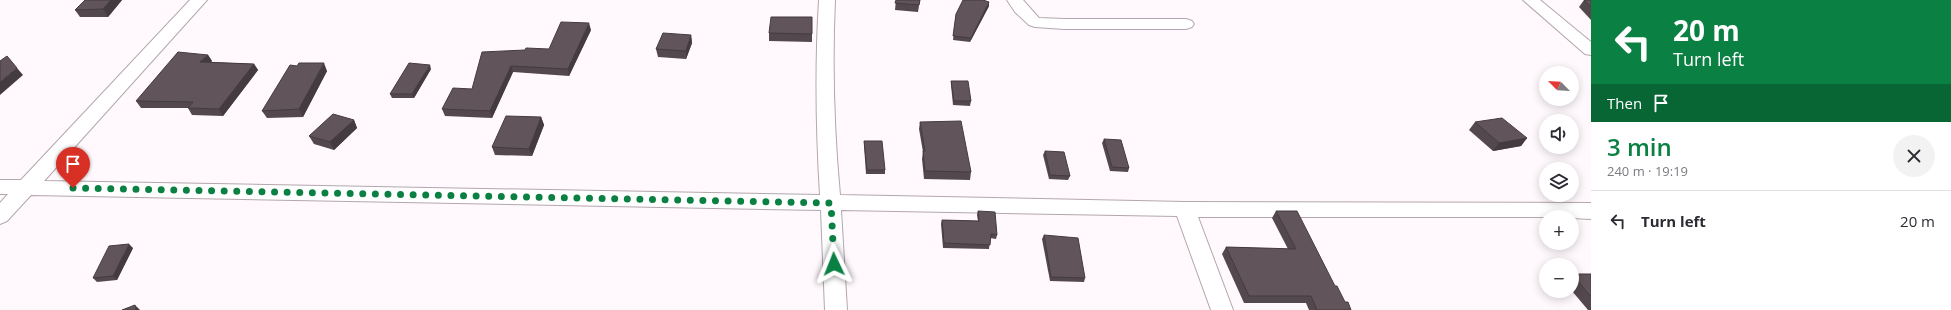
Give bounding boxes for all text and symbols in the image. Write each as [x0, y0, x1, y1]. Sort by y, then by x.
text: 20 m [1673, 11, 1740, 49]
icon: left [1607, 16, 1659, 68]
text: Turn left [1673, 47, 1744, 71]
north arrow [1539, 66, 1579, 106]
map controls [1539, 66, 1579, 298]
icon: arrive [1650, 92, 1672, 114]
text: Then [1607, 93, 1642, 113]
button: sound [1539, 114, 1579, 154]
text: 3 min [1607, 130, 1672, 163]
button: close [1893, 135, 1935, 177]
pin [56, 147, 90, 188]
icon: arrive [62, 153, 84, 175]
button: layers [1539, 162, 1579, 202]
text: 240 m · 19:19 [1607, 162, 1688, 180]
button: + [1539, 210, 1579, 250]
icon: left [1607, 210, 1629, 232]
text: Turn left [1641, 211, 1706, 231]
text: 20 m [1900, 211, 1935, 231]
position arrow [813, 243, 855, 285]
button: − [1539, 258, 1579, 298]

